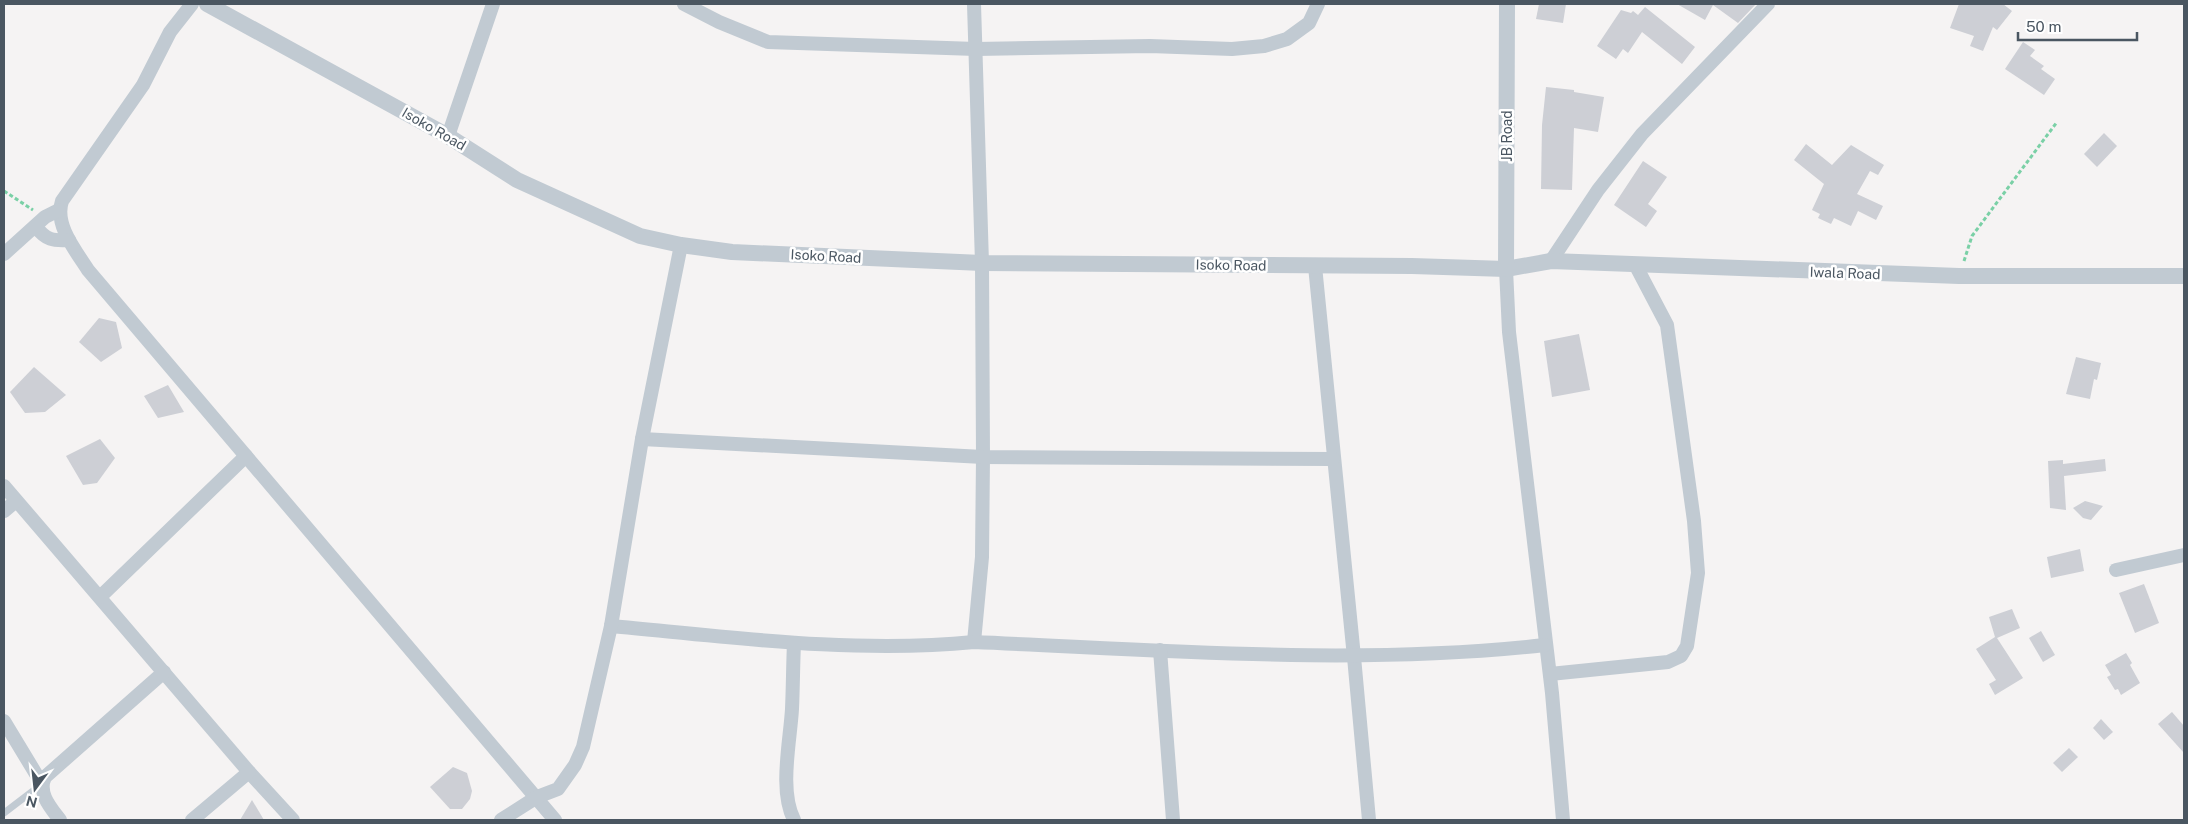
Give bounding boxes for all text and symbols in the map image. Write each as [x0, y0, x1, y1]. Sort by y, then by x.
scale bar [2018, 10, 2137, 42]
text: 50 m [2026, 18, 2061, 35]
street label: Isoko Road [399, 104, 469, 154]
street label: JB Road [1499, 110, 1515, 162]
street label: Isoko Road [790, 246, 862, 266]
street label: Isoko Road [1195, 256, 1267, 274]
street label: Iwala Road [1809, 264, 1881, 282]
north arrow [10, 764, 60, 814]
text: N [24, 792, 39, 811]

